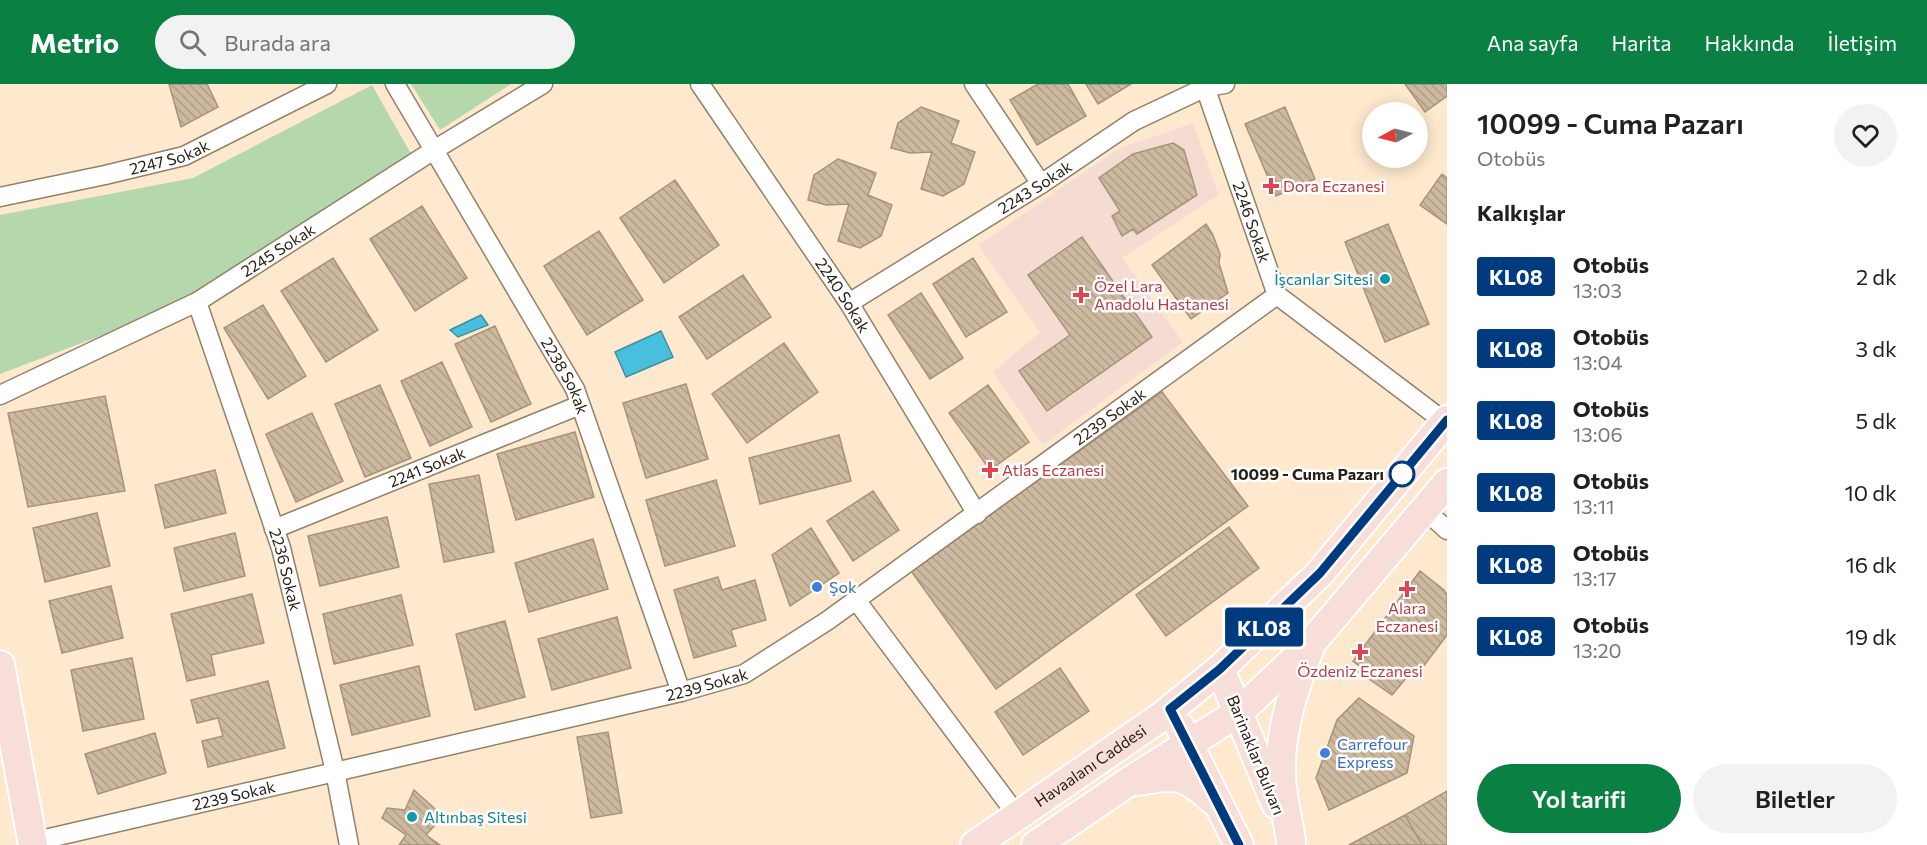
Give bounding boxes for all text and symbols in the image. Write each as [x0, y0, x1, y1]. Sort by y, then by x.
search box [155, 15, 575, 69]
text: Metrio [30, 25, 119, 59]
icon: search [176, 26, 209, 59]
text: Burada ara [224, 29, 331, 56]
text: Ana sayfa [1487, 30, 1578, 55]
text: Harita [1611, 30, 1672, 55]
text: Hakkında [1705, 30, 1795, 55]
text: İletişim [1828, 30, 1897, 55]
north arrow [1362, 102, 1428, 168]
map controls [1362, 102, 1428, 168]
button: heart [1834, 104, 1897, 167]
text: 10099 - Cuma Pazarı [1477, 106, 1744, 140]
street label: 2247 Sokak [127, 135, 212, 178]
text: Otobüs [1477, 146, 1545, 170]
street label: 2243 Sokak [994, 156, 1075, 217]
place label: Dora Eczanesi [1283, 176, 1385, 195]
street label: 2246 Sokak [1229, 179, 1275, 265]
marker: Dora Eczanesi [1264, 179, 1278, 193]
text: Kalkışlar [1477, 199, 1566, 226]
street label: 2245 Sokak [237, 219, 318, 280]
text: Otobüs [1573, 251, 1649, 278]
street label: 2240 Sokak [812, 254, 875, 336]
text: 2 dk [1856, 263, 1897, 290]
text: KL08 [1489, 264, 1543, 289]
place label: İşcanlar Sitesi [1274, 269, 1373, 288]
marker: İşcanlar Sitesi [1378, 272, 1392, 286]
place label: Özel Lara Anadolu Hastanesi [1094, 276, 1229, 313]
text: 13:03 [1573, 278, 1622, 302]
marker: Özel Lara Anadolu Hastanesi [1072, 286, 1090, 304]
text: Otobüs [1573, 323, 1649, 350]
street label: 2238 Sokak [538, 334, 593, 417]
text: 3 dk [1856, 335, 1897, 362]
text: KL08 [1489, 336, 1543, 361]
text: 13:04 [1573, 350, 1623, 374]
street label: 2239 Sokak [1070, 383, 1149, 448]
text: Otobüs [1573, 395, 1649, 422]
text: 5 dk [1856, 407, 1897, 434]
text: KL08 [1489, 408, 1543, 433]
text: 13:06 [1573, 422, 1623, 446]
street label: 2241 Sokak [386, 442, 468, 491]
place label: Atlas Eczanesi [1002, 460, 1104, 479]
marker: 10099 - Cuma Pazarı [1389, 461, 1415, 487]
marker: Atlas Eczanesi [983, 463, 997, 477]
place label: 10099 - Cuma Pazarı [1231, 464, 1384, 483]
text: Otobüs [1573, 467, 1649, 494]
text: 10 dk [1844, 479, 1897, 506]
text: KL08 [1489, 480, 1543, 505]
text: 13:11 [1573, 494, 1615, 518]
street label: 2236 Sokak [266, 526, 306, 613]
text: Otobüs [1573, 539, 1649, 566]
text: 16 dk [1845, 551, 1897, 578]
text: KL08 [1489, 552, 1543, 577]
text: 13:17 [1573, 566, 1617, 590]
place label: Şok [829, 577, 857, 596]
marker: Şok [810, 580, 824, 594]
marker: Alara Eczanesi [1400, 582, 1414, 596]
place label: Alara Eczanesi [1376, 598, 1438, 635]
line badge: KL08 [1222, 608, 1306, 646]
text: Otobüs [1573, 611, 1649, 638]
text: KL08 [1237, 615, 1291, 640]
text: 19 dk [1845, 623, 1897, 650]
text: KL08 [1489, 624, 1543, 649]
text: 13:20 [1573, 638, 1622, 662]
marker: Özdeniz Eczanesi [1353, 645, 1367, 659]
place label: Özdeniz Eczanesi [1297, 661, 1423, 680]
street label: 2239 Sokak [664, 663, 750, 704]
street label: Barinaklar Bulvarı [1224, 692, 1289, 818]
street label: Havaalanı Caddesi [1030, 720, 1150, 810]
place label: Carrefour Express [1337, 734, 1409, 771]
marker: Carrefour Express [1318, 746, 1332, 760]
button: Yol tarifi [1477, 764, 1681, 833]
button: Biletler [1693, 764, 1897, 833]
street label: 2239 Sokak [190, 776, 277, 814]
place label: Altınbaş Sitesi [424, 807, 527, 826]
marker: Altınbaş Sitesi [405, 810, 419, 824]

